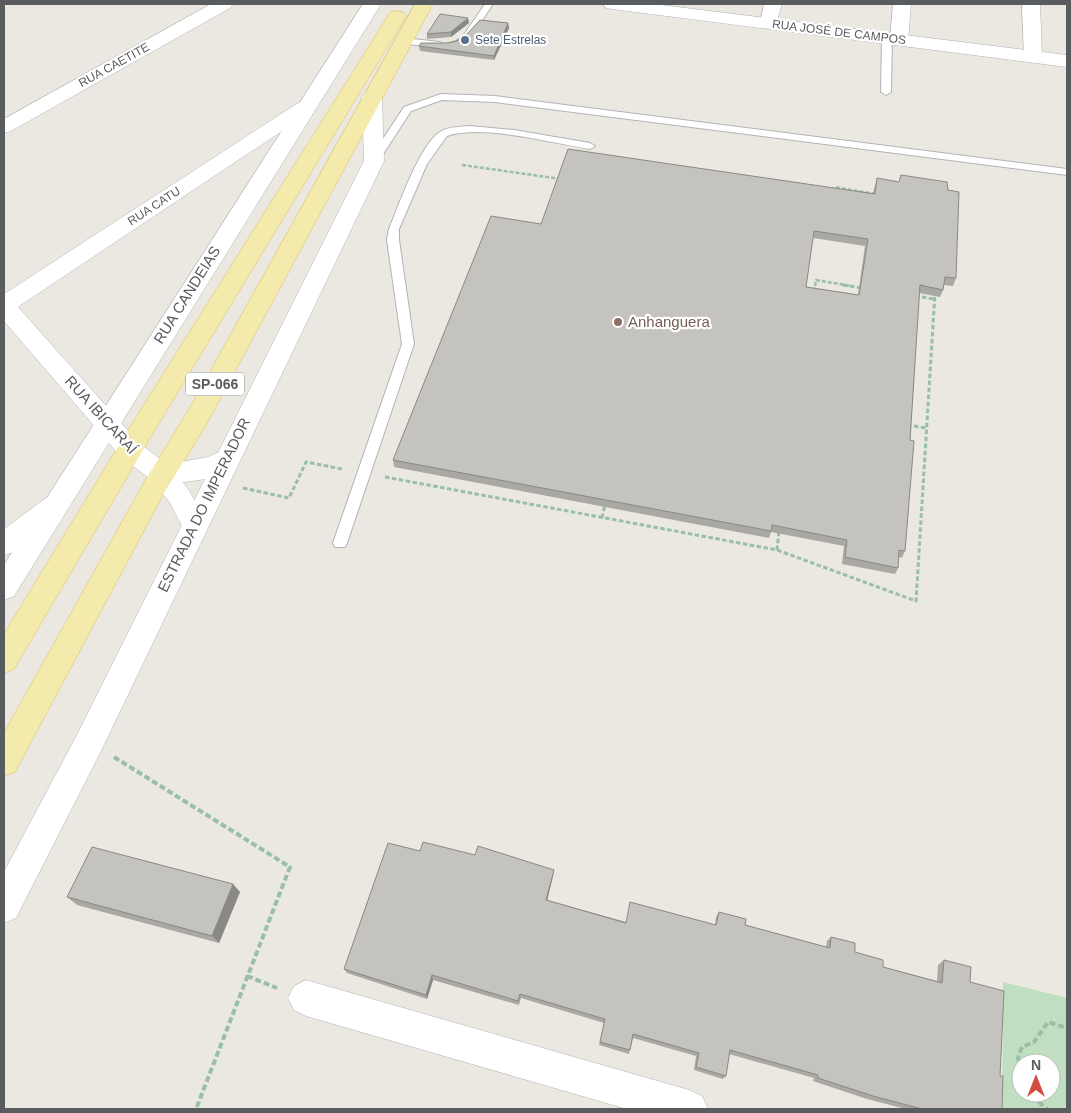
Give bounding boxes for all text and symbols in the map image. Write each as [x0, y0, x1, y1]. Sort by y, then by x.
street label: RUA JOSÉ DE CAMPOS [771, 16, 907, 47]
place label: Sete Estrelas [475, 33, 546, 47]
marker: Sete Estrelas [459, 34, 471, 46]
street label: RUA CAETITE [76, 40, 152, 90]
street label: RUA CATU [125, 184, 183, 228]
street label: RUA CANDEIAS [150, 243, 223, 347]
place label: Anhanguera [628, 313, 710, 330]
marker: Anhanguera [612, 316, 624, 328]
street label: RUA IBICARAÍ [62, 372, 141, 458]
road number: SP-066 [186, 372, 244, 396]
street label: ESTRADA DO IMPERADOR [154, 415, 253, 595]
north arrow [1011, 1053, 1061, 1103]
text: N [1031, 1057, 1041, 1073]

